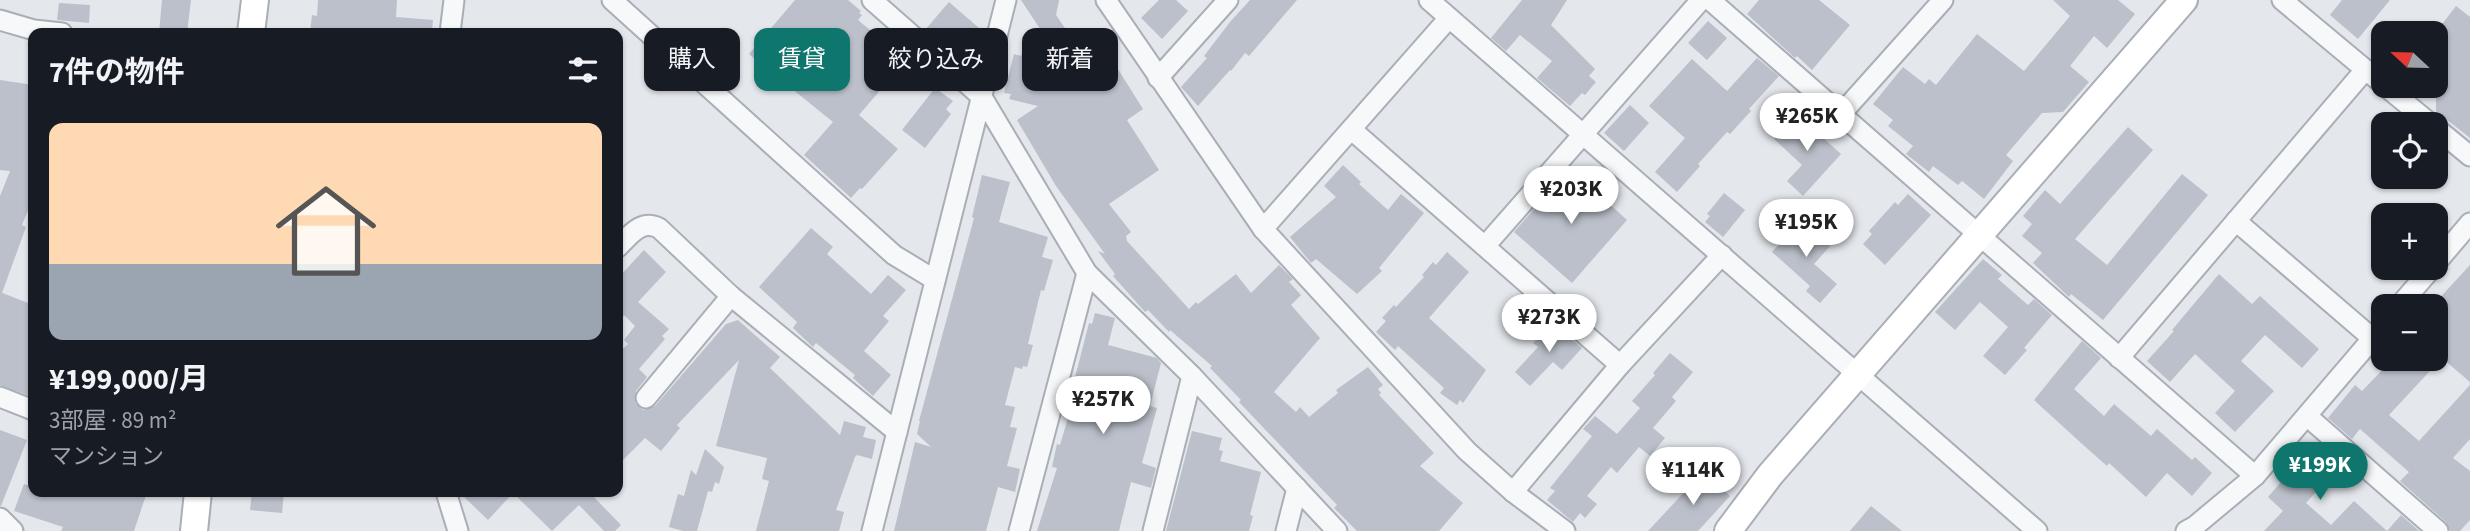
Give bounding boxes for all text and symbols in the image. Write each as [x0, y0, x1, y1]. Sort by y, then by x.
north arrow [2371, 21, 2448, 98]
map controls [2371, 21, 2448, 371]
chip: 購入 [644, 28, 740, 91]
chip: 賃貸 [754, 28, 850, 91]
chip: 絞り込み [864, 28, 1008, 91]
chip: 新着 [1022, 28, 1118, 91]
text: 7件の物件 [49, 51, 185, 94]
icon: filters [564, 51, 602, 89]
pin: ¥265K [1758, 94, 1856, 153]
text: ¥265K [1776, 99, 1838, 132]
button: locate [2371, 112, 2448, 189]
pin: ¥203K [1522, 166, 1620, 226]
icon: home [263, 168, 389, 294]
text: ¥203K [1540, 172, 1602, 205]
pin: ¥195K [1757, 200, 1855, 259]
button: + [2371, 203, 2448, 280]
text: ¥195K [1775, 205, 1837, 238]
pin: ¥273K [1500, 294, 1598, 354]
button: − [2371, 294, 2448, 371]
text: ¥273K [1518, 300, 1580, 333]
text: ¥199,000/月 [49, 358, 209, 401]
pin: ¥257K [1054, 376, 1152, 436]
text: ¥257K [1072, 382, 1134, 415]
text: 3部屋 · 89 m² [49, 404, 176, 437]
text: マンション [49, 440, 164, 473]
pin: ¥199K [2271, 442, 2369, 502]
pin: ¥114K [1644, 448, 1742, 507]
text: ¥199K [2289, 448, 2351, 481]
text: ¥114K [1662, 453, 1724, 486]

